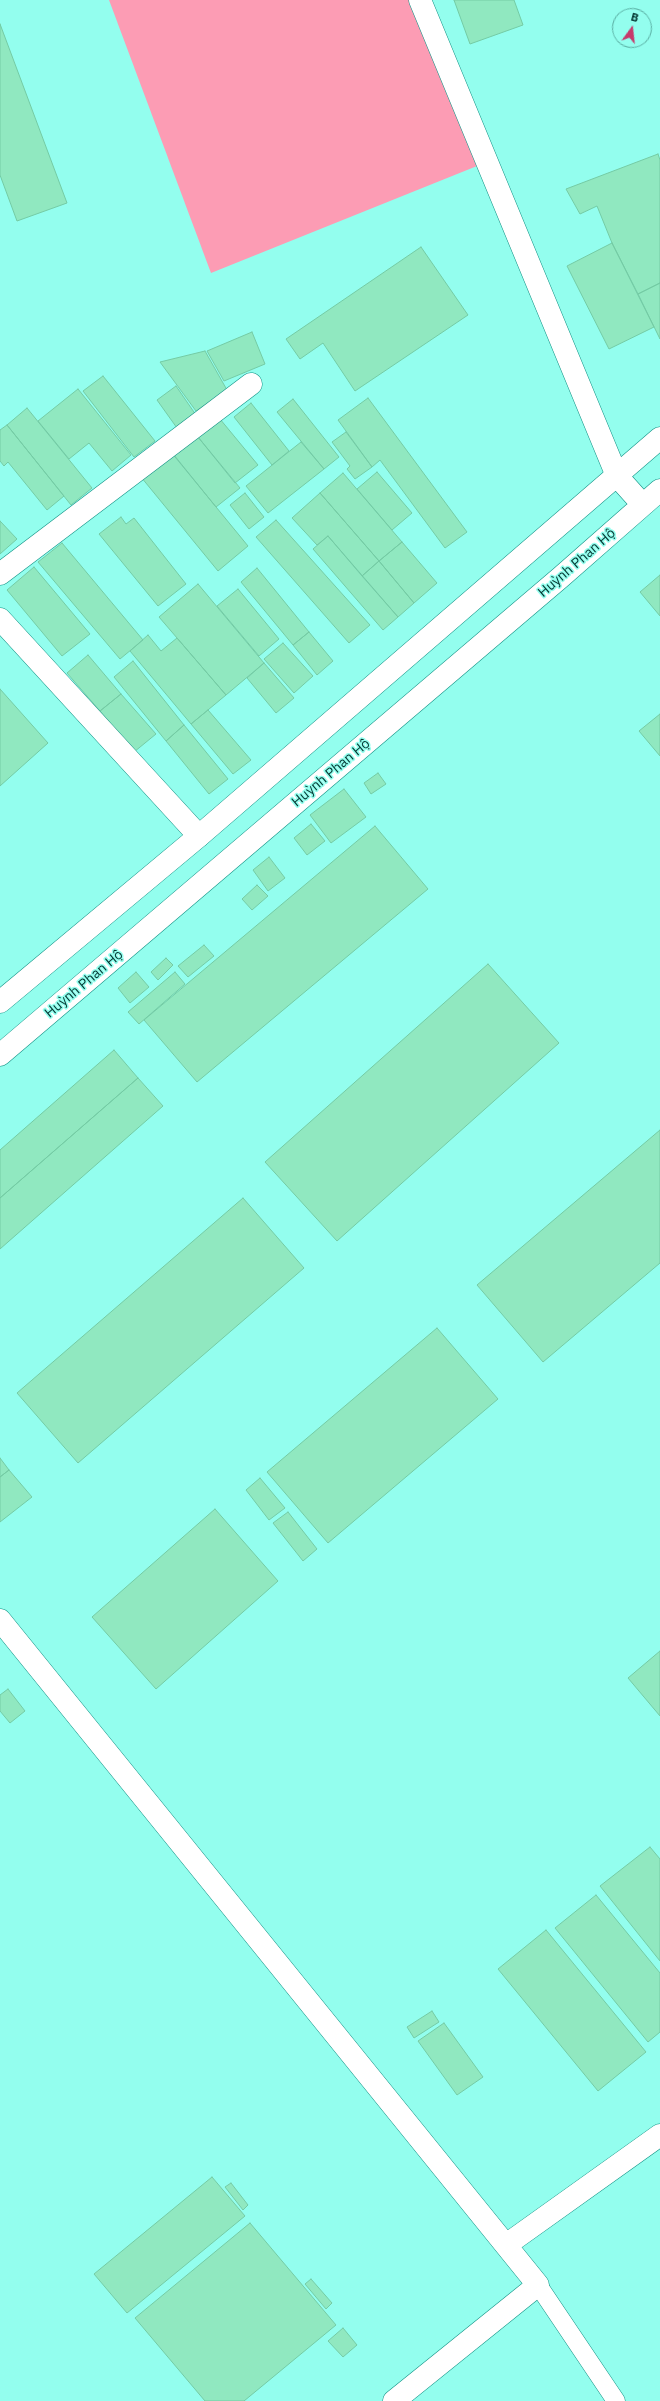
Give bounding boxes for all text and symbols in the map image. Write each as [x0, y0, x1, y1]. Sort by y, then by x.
north arrow [612, 8, 652, 48]
text: B [629, 10, 640, 25]
street label: Huỳnh Phan Hộ [535, 525, 619, 601]
street label: Huỳnh Phan Hộ [288, 735, 374, 811]
street label: Huỳnh Phan Hộ [41, 946, 127, 1022]

